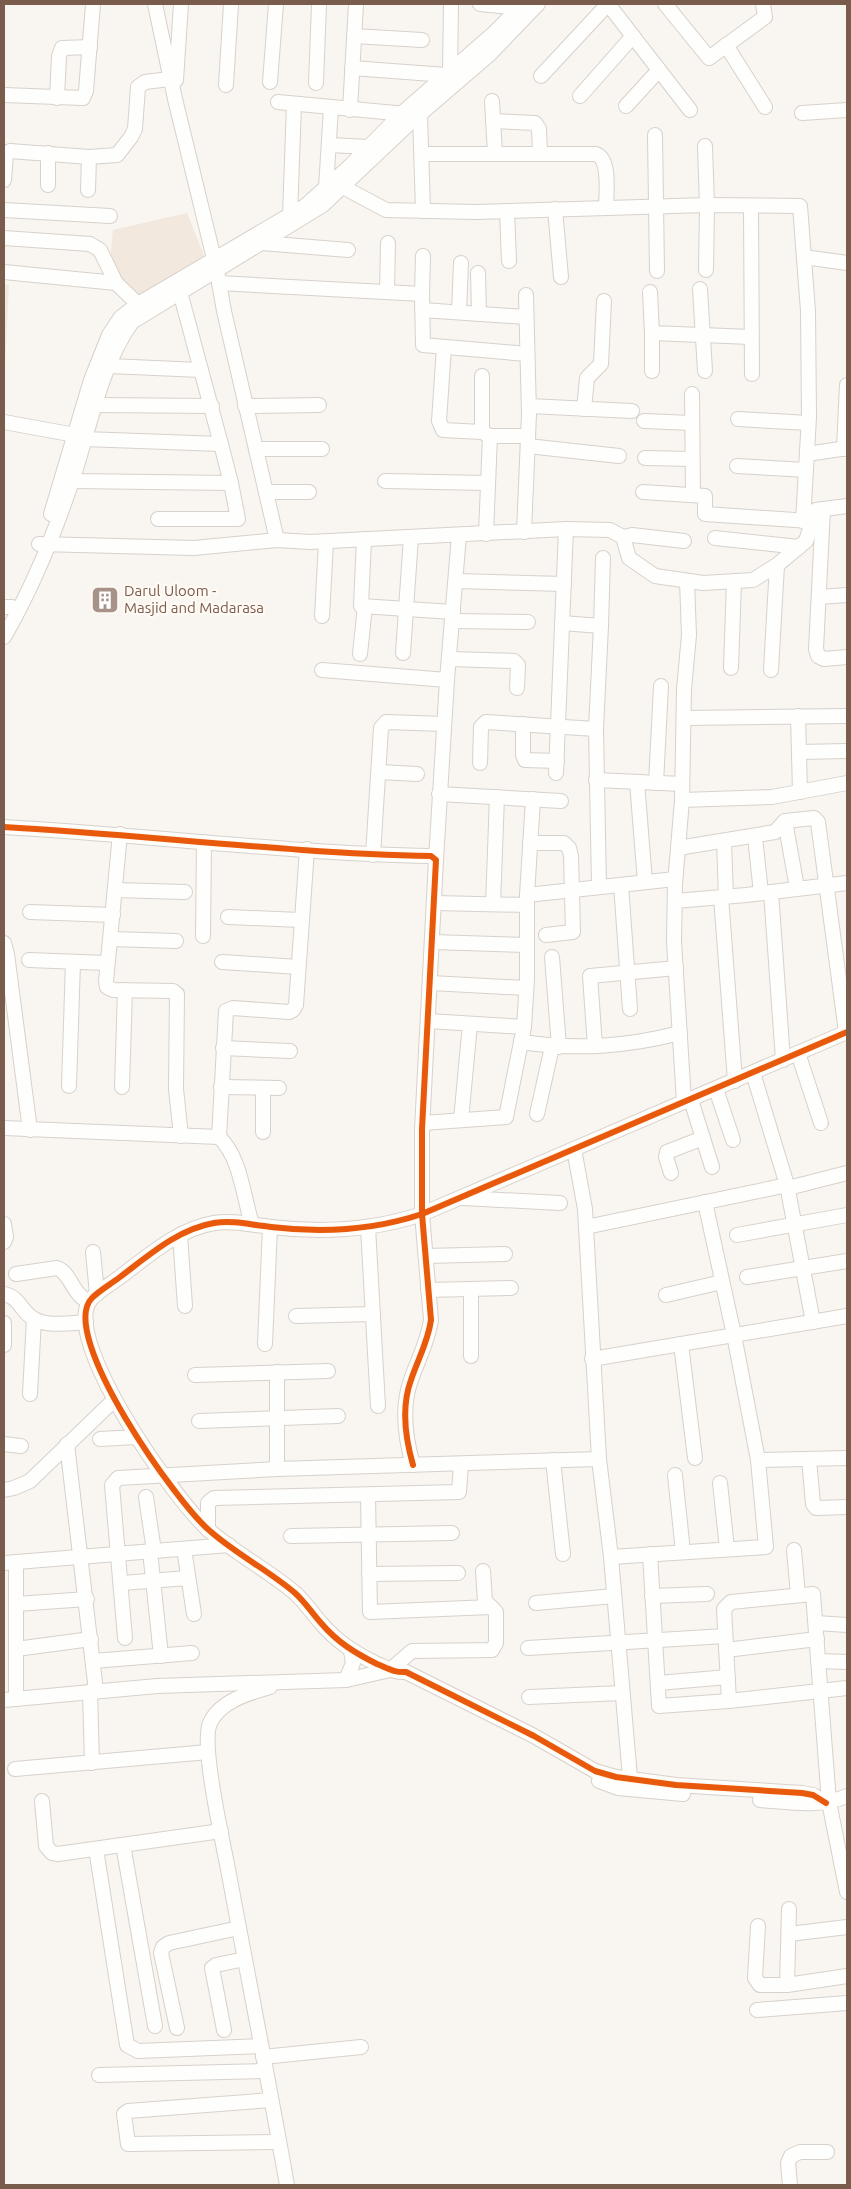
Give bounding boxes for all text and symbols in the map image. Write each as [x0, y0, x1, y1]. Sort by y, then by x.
place label: Darul Uloom - Masjid and Madarasa [124, 582, 264, 616]
building icon: Darul Uloom - Masjid and Madarasa [90, 585, 120, 615]

